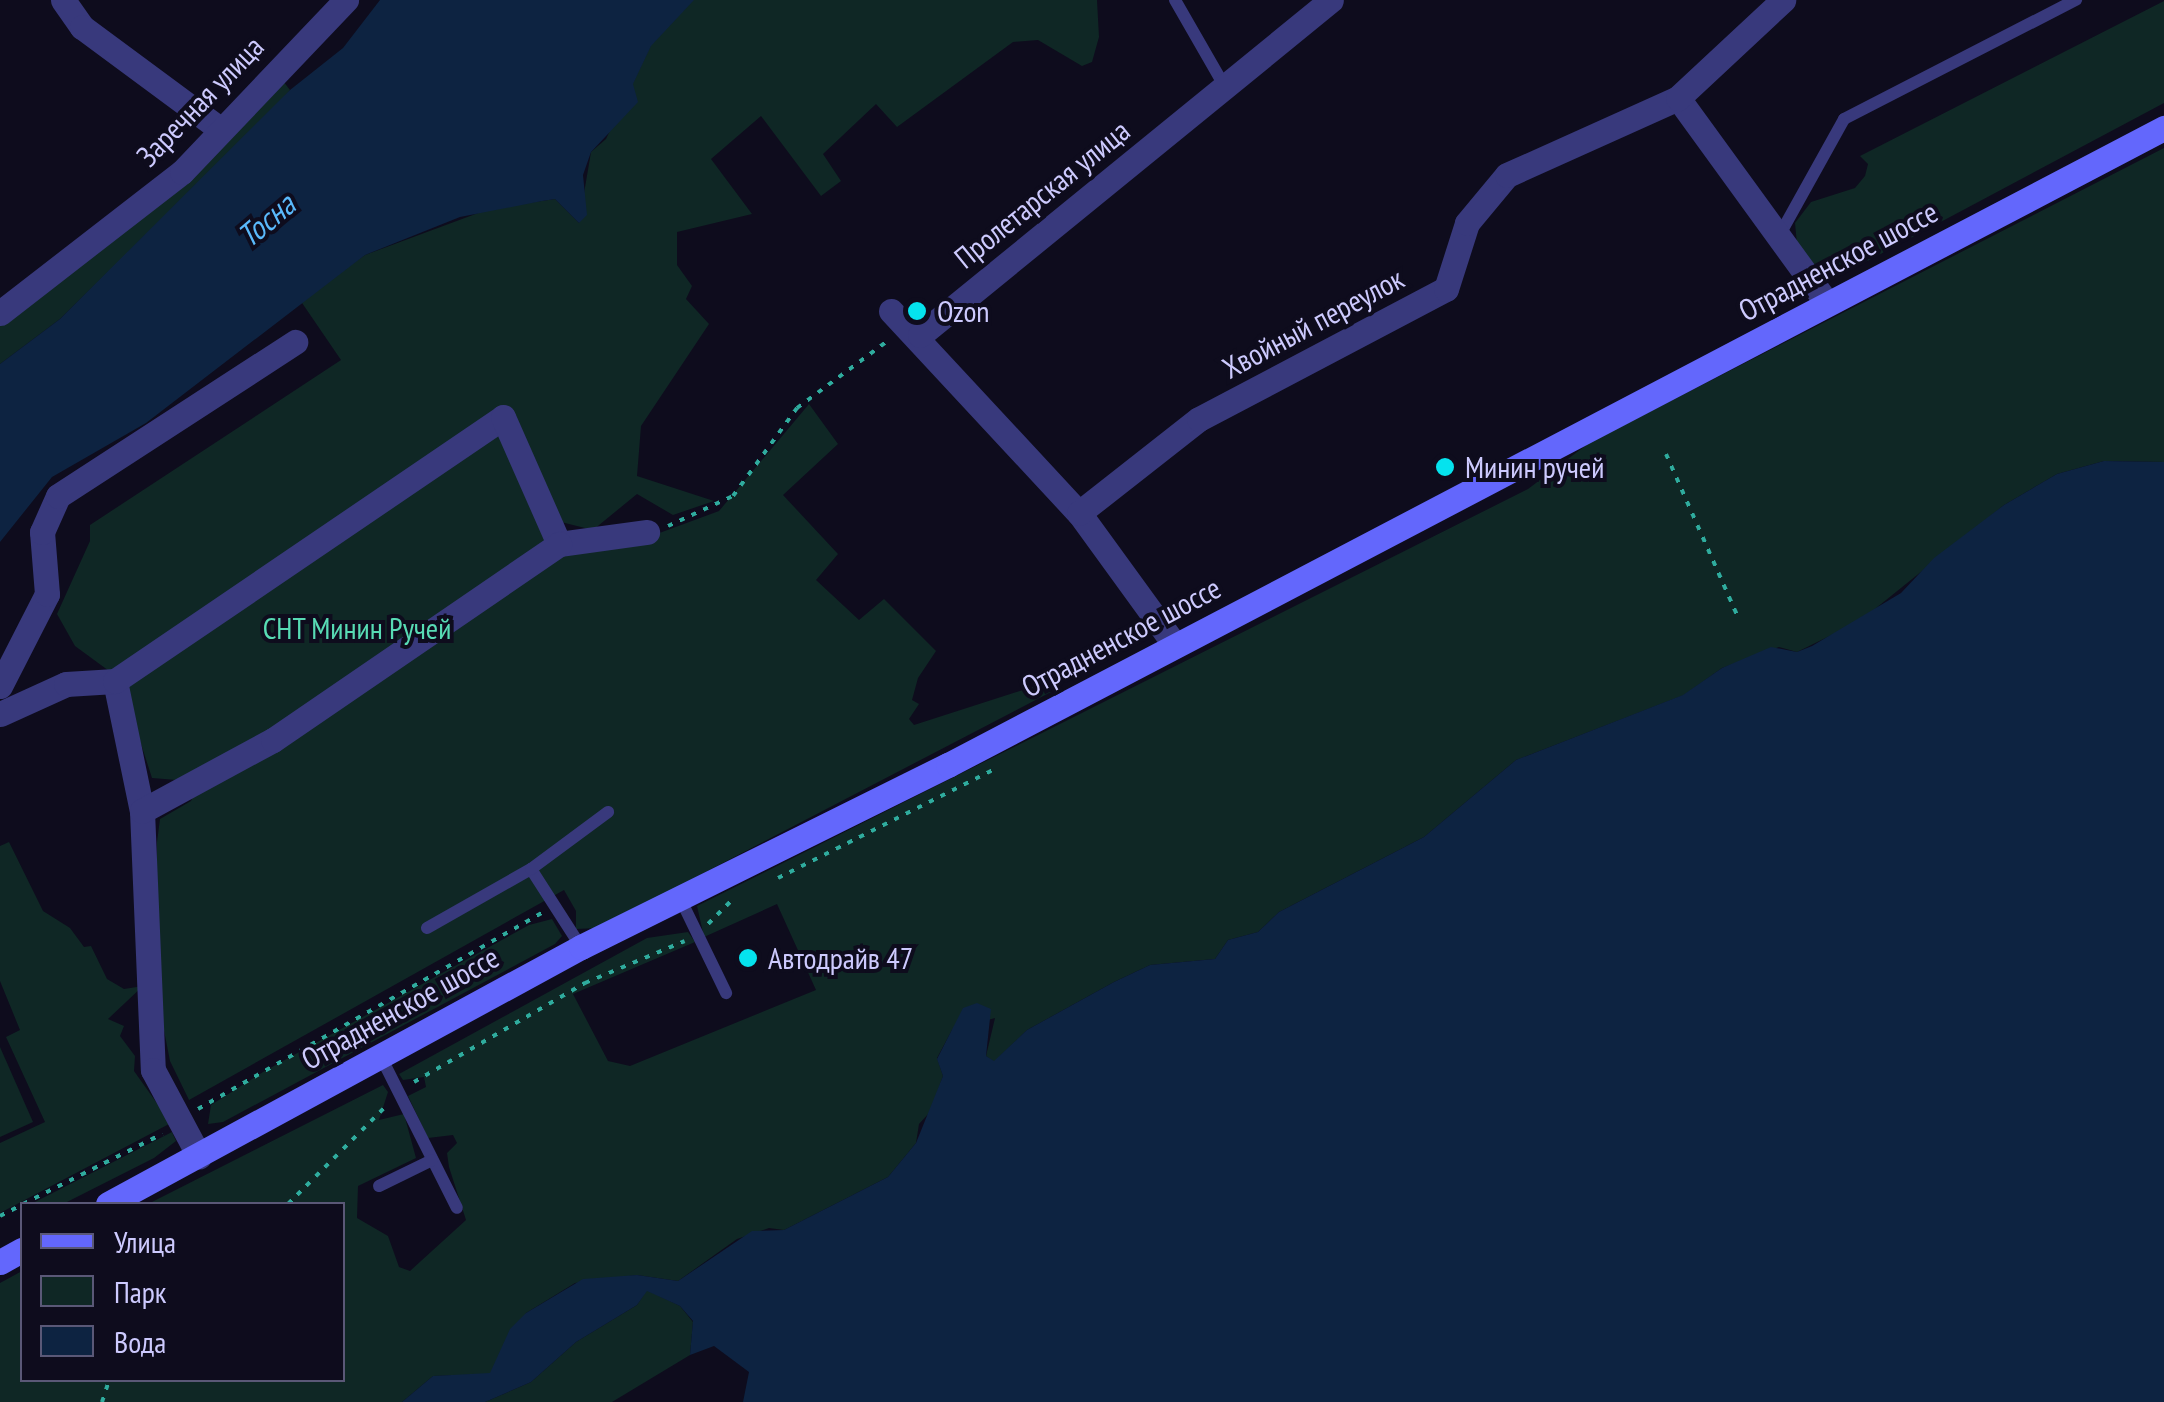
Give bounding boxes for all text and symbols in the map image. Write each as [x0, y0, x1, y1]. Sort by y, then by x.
street label: Заречная улица [129, 28, 271, 174]
street label: Пролетарская улица [947, 112, 1137, 276]
water label: Тосна [230, 185, 302, 255]
street label: Отрадненское шоссе [1732, 193, 1944, 329]
street label: Хвойный переулок [1216, 260, 1410, 386]
place label: Ozon [937, 293, 990, 329]
marker: Ozon [906, 300, 928, 322]
place label: Минин ручей [1465, 449, 1604, 485]
marker: Минин ручей [1434, 456, 1456, 478]
street label: Отрадненское шоссе [1015, 569, 1227, 705]
park label: СНТ Минин Ручей [262, 610, 452, 646]
street label: Отрадненское шоссе [295, 939, 505, 1077]
place label: Автодрайв 47 [768, 940, 913, 976]
marker: Автодрайв 47 [737, 947, 759, 969]
legend [20, 1202, 345, 1382]
text: Улица [114, 1222, 176, 1261]
text: Парк [114, 1272, 166, 1311]
text: Вода [114, 1322, 166, 1361]

